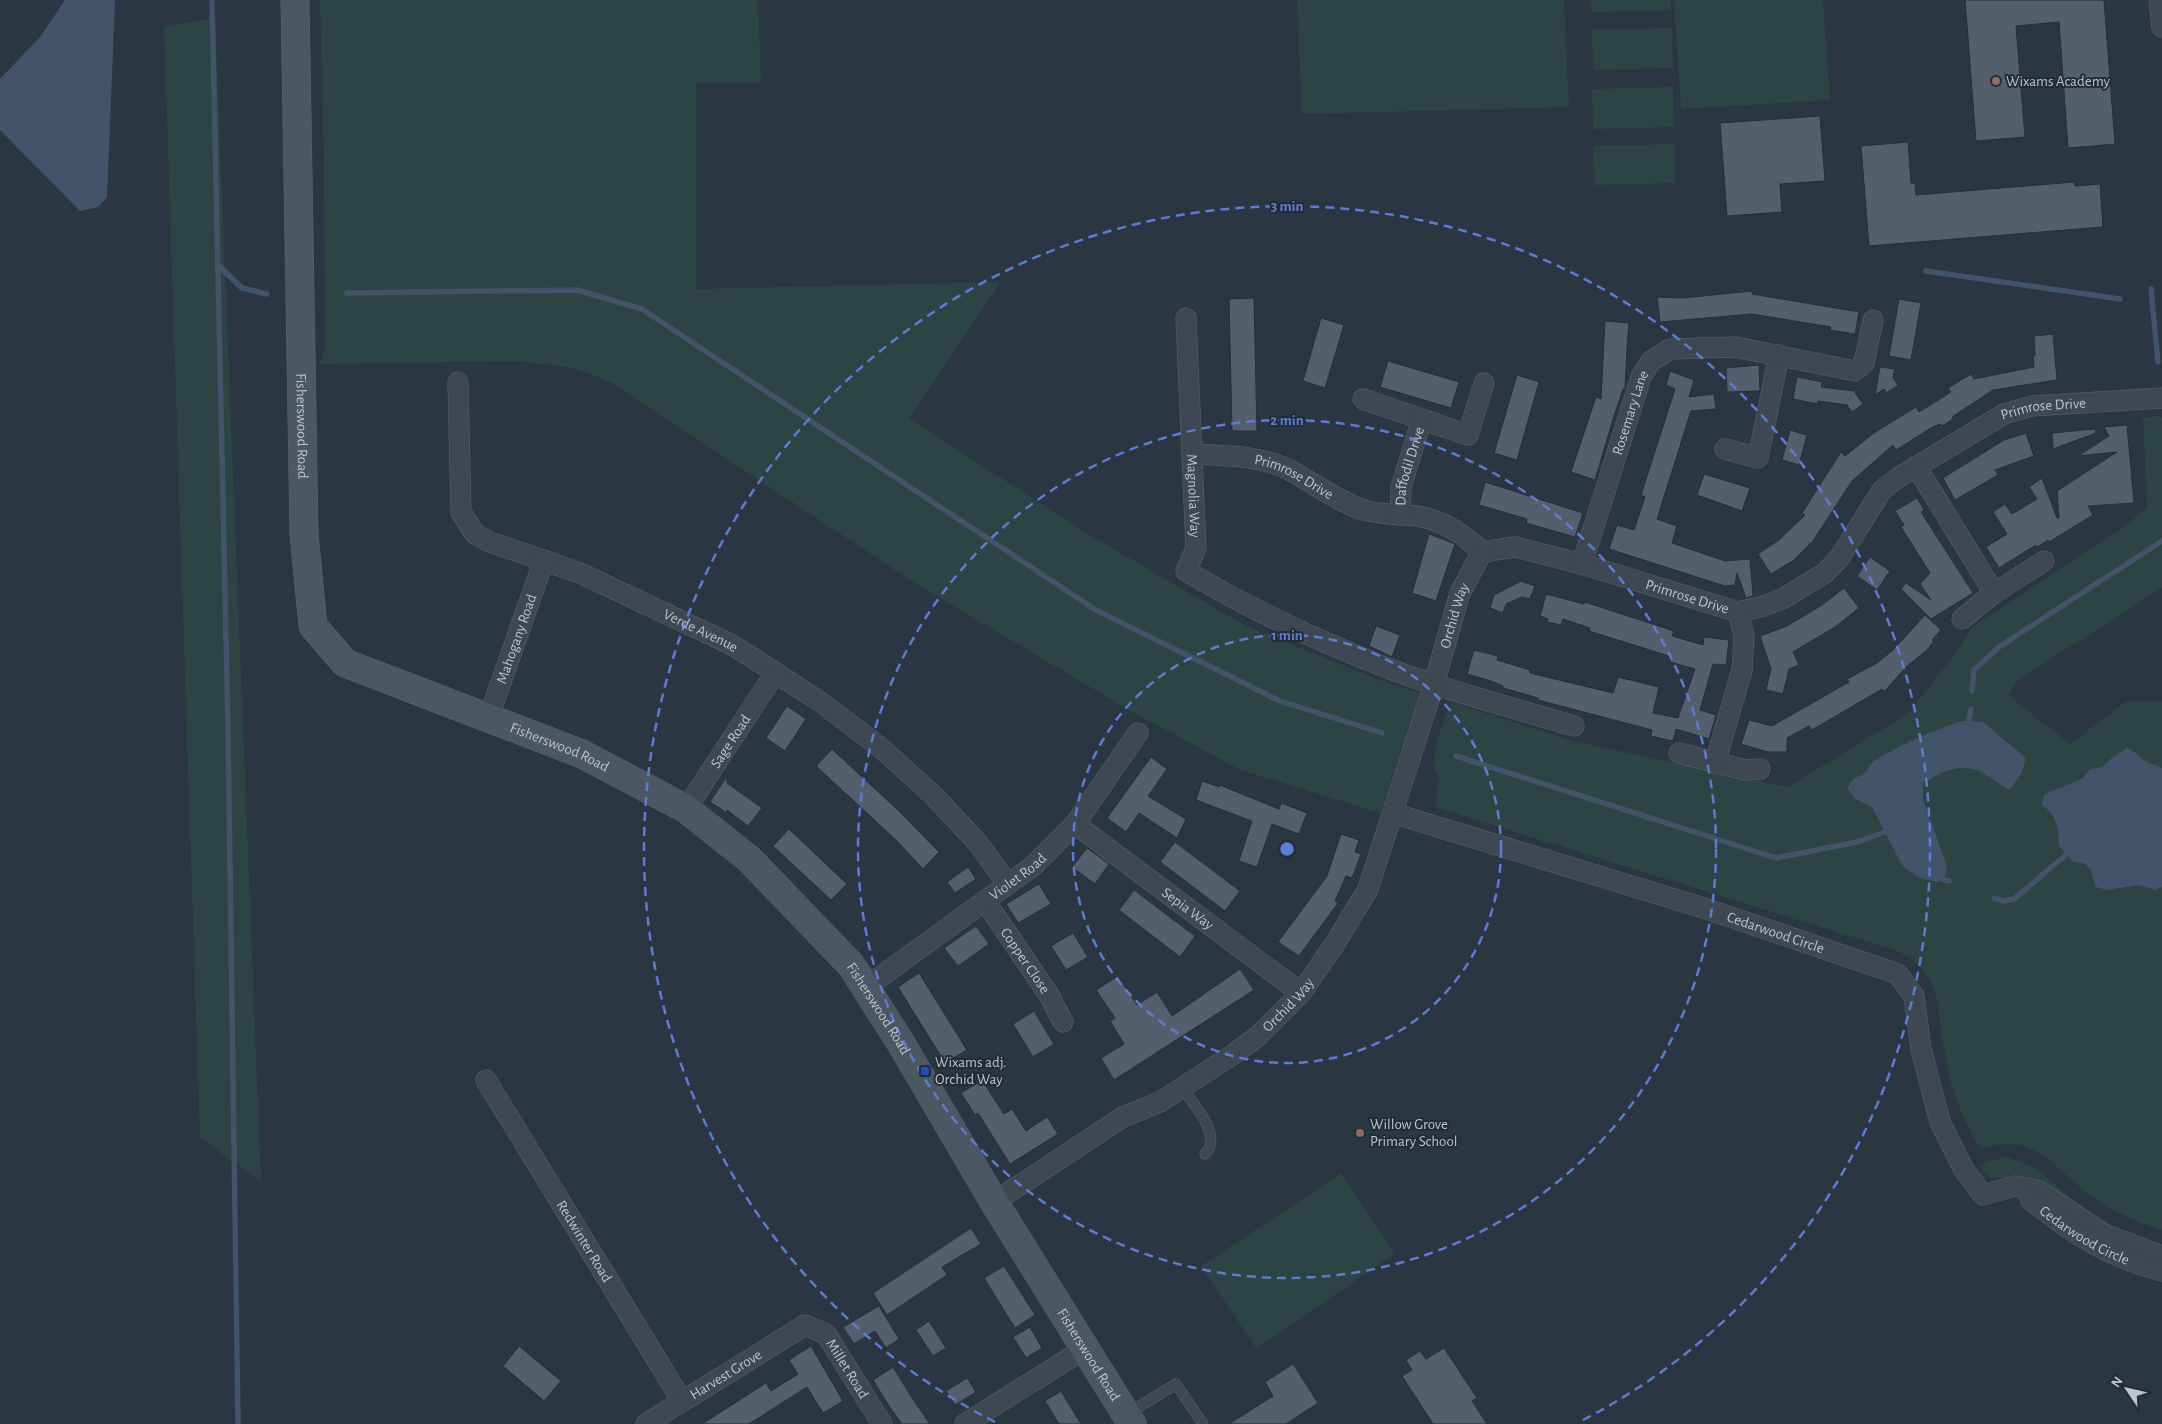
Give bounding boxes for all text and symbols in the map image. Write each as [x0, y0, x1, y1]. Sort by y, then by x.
place label: Wixams Academy [2006, 74, 2110, 89]
marker: Wixams Academy [1990, 75, 2002, 87]
text: 3 min [1271, 199, 1303, 214]
street label: Rosemary Lane [1609, 367, 1651, 457]
street label: Fisherswood Road [294, 373, 311, 479]
street label: Primrose Drive [1999, 395, 2086, 422]
text: 2 min [1270, 413, 1304, 428]
street label: Daffodil Drive [1393, 425, 1427, 506]
street label: Primrose Drive [1253, 451, 1336, 502]
street label: Magnolia Way [1184, 454, 1203, 539]
street label: Primrose Drive [1644, 577, 1731, 616]
street label: Orchid Way [1437, 580, 1472, 650]
street label: Mahogany Road [494, 592, 539, 686]
street label: Verde Avenue [661, 606, 741, 655]
text: 1 min [1271, 628, 1303, 643]
street label: Sage Road [708, 712, 753, 771]
street label: Fisherswood Road [508, 720, 612, 775]
centre of rings [1278, 840, 1296, 858]
street label: Violet Road [986, 850, 1049, 903]
street label: Sepia Way [1159, 884, 1217, 933]
street label: Cedarwood Circle [1725, 909, 1826, 956]
street label: Copper Close [998, 925, 1053, 996]
street label: Fisherswood Road [844, 960, 913, 1057]
street label: Orchid Way [1259, 975, 1317, 1035]
place label: Wixams adj. Orchid Way [935, 1055, 1007, 1087]
marker: Wixams adj. Orchid Way [919, 1065, 931, 1077]
place label: Willow Grove Primary School [1370, 1117, 1458, 1149]
marker: Willow Grove Primary School [1354, 1127, 1366, 1139]
street label: Redwinter Road [554, 1198, 615, 1285]
street label: Cedarwood Circle [2037, 1203, 2132, 1267]
street label: Fisherswood Road [1055, 1306, 1123, 1404]
street label: Millet Road [824, 1336, 872, 1401]
street label: Harvest Grove [687, 1346, 764, 1402]
north arrow [2102, 1364, 2152, 1414]
text: N [2109, 1374, 2126, 1390]

